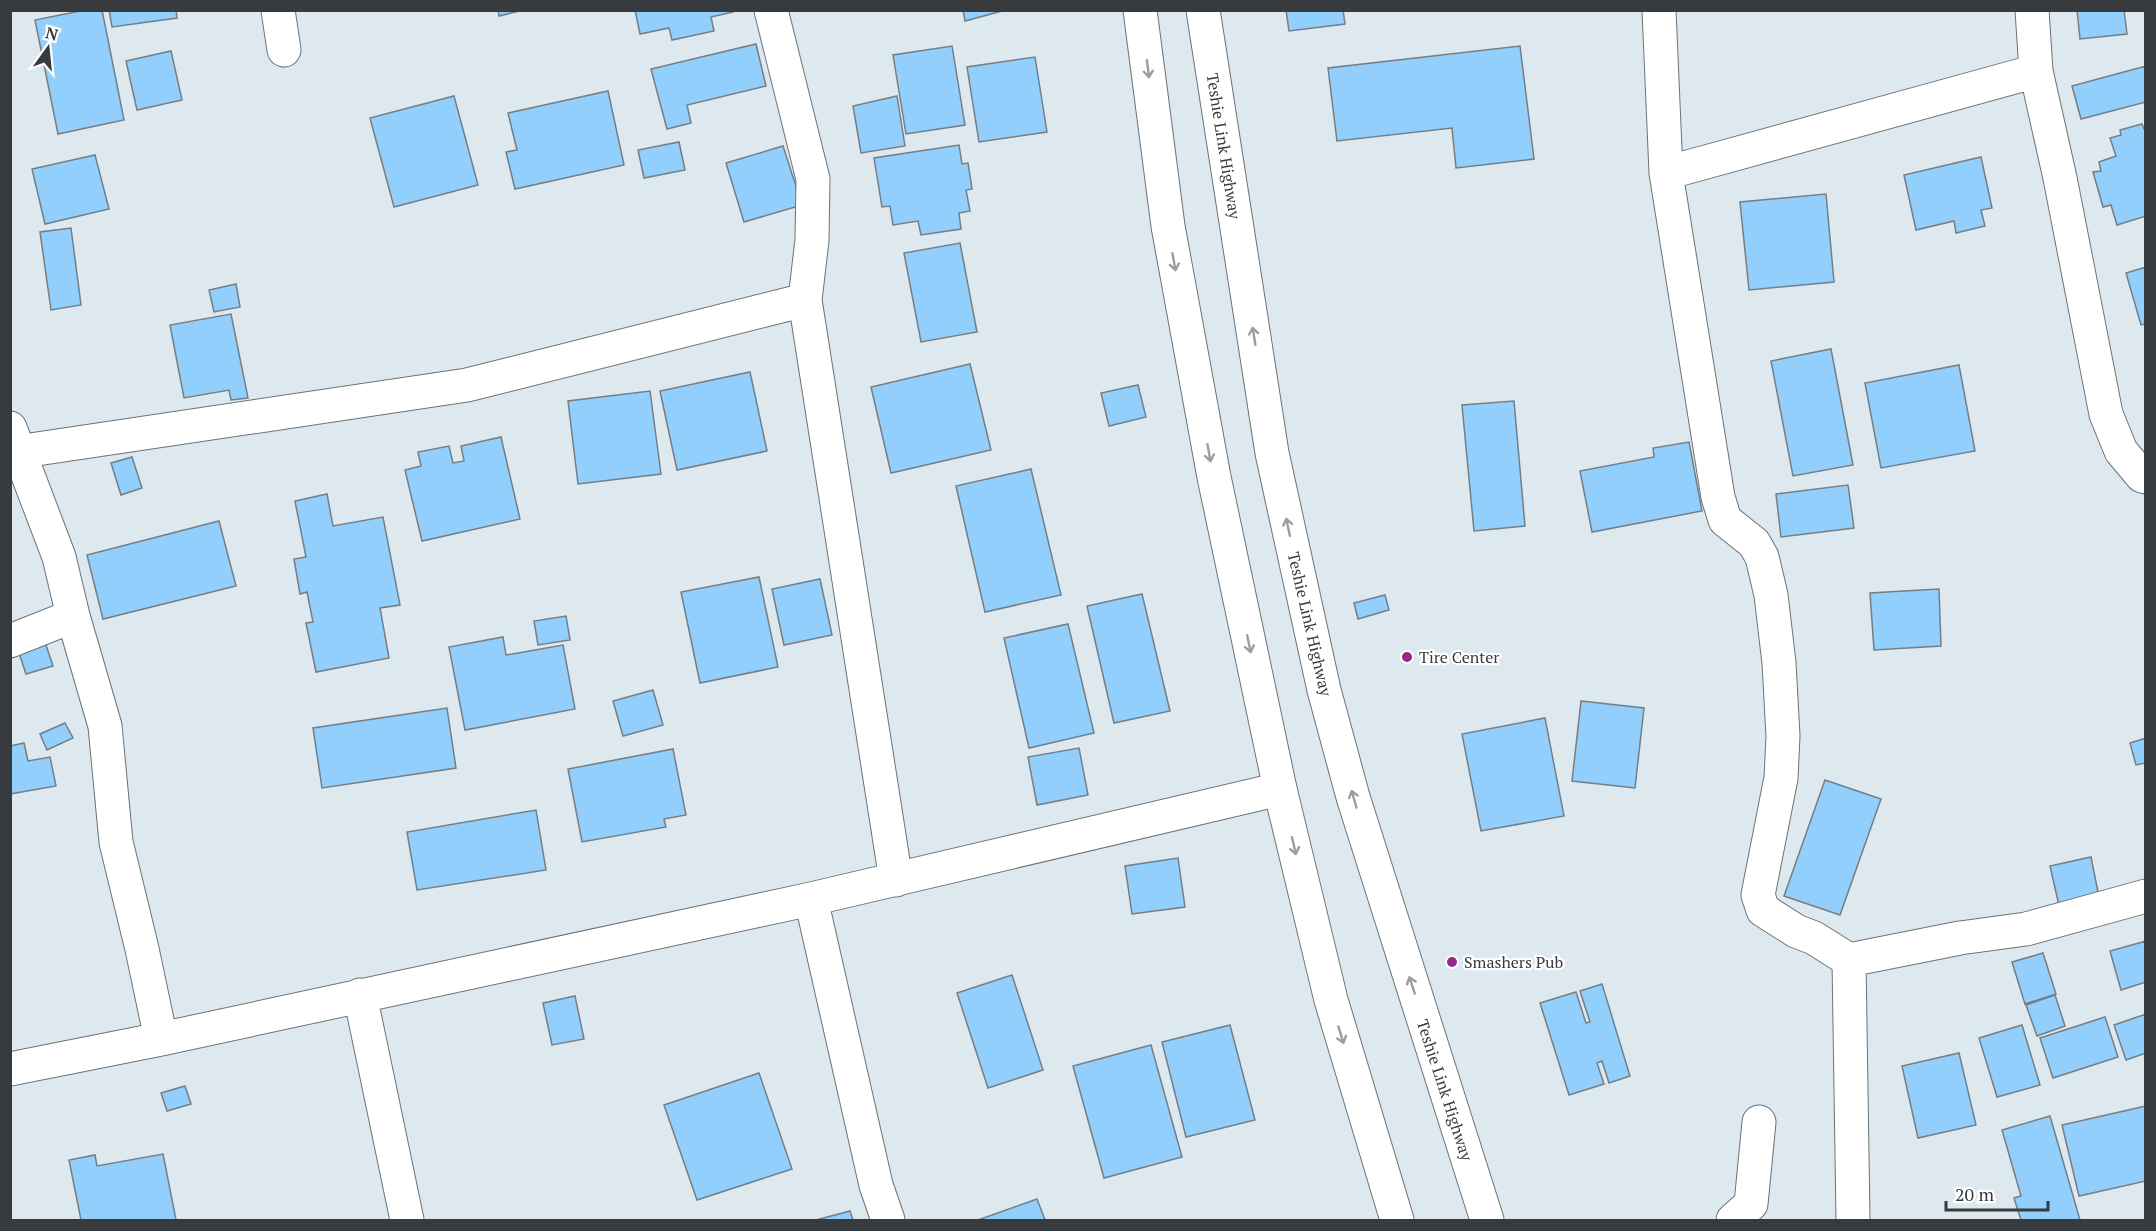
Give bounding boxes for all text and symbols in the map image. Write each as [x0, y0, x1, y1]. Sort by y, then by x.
north arrow [18, 18, 78, 78]
text: N [43, 21, 61, 46]
one-way arrow [1142, 58, 1153, 78]
street label: Teshie Link Highway [1202, 72, 1247, 221]
one-way arrow [1169, 251, 1180, 271]
one-way arrow [1248, 326, 1259, 346]
one-way arrow [1204, 443, 1215, 463]
one-way arrow [1282, 518, 1294, 537]
street label: Teshie Link Highway [1283, 550, 1337, 699]
one-way arrow [1244, 634, 1255, 654]
place label: Tire Center [1419, 646, 1500, 668]
marker: Tire Center [1400, 650, 1414, 664]
one-way arrow [1347, 790, 1359, 809]
one-way arrow [1288, 836, 1300, 855]
place label: Smashers Pub [1464, 951, 1563, 973]
marker: Smashers Pub [1445, 955, 1459, 969]
one-way arrow [1406, 976, 1417, 995]
street label: Teshie Link Highway [1412, 1017, 1479, 1164]
one-way arrow [1336, 1025, 1347, 1044]
scale bar [1946, 1174, 2048, 1212]
text: 20 m [1955, 1182, 1995, 1206]

